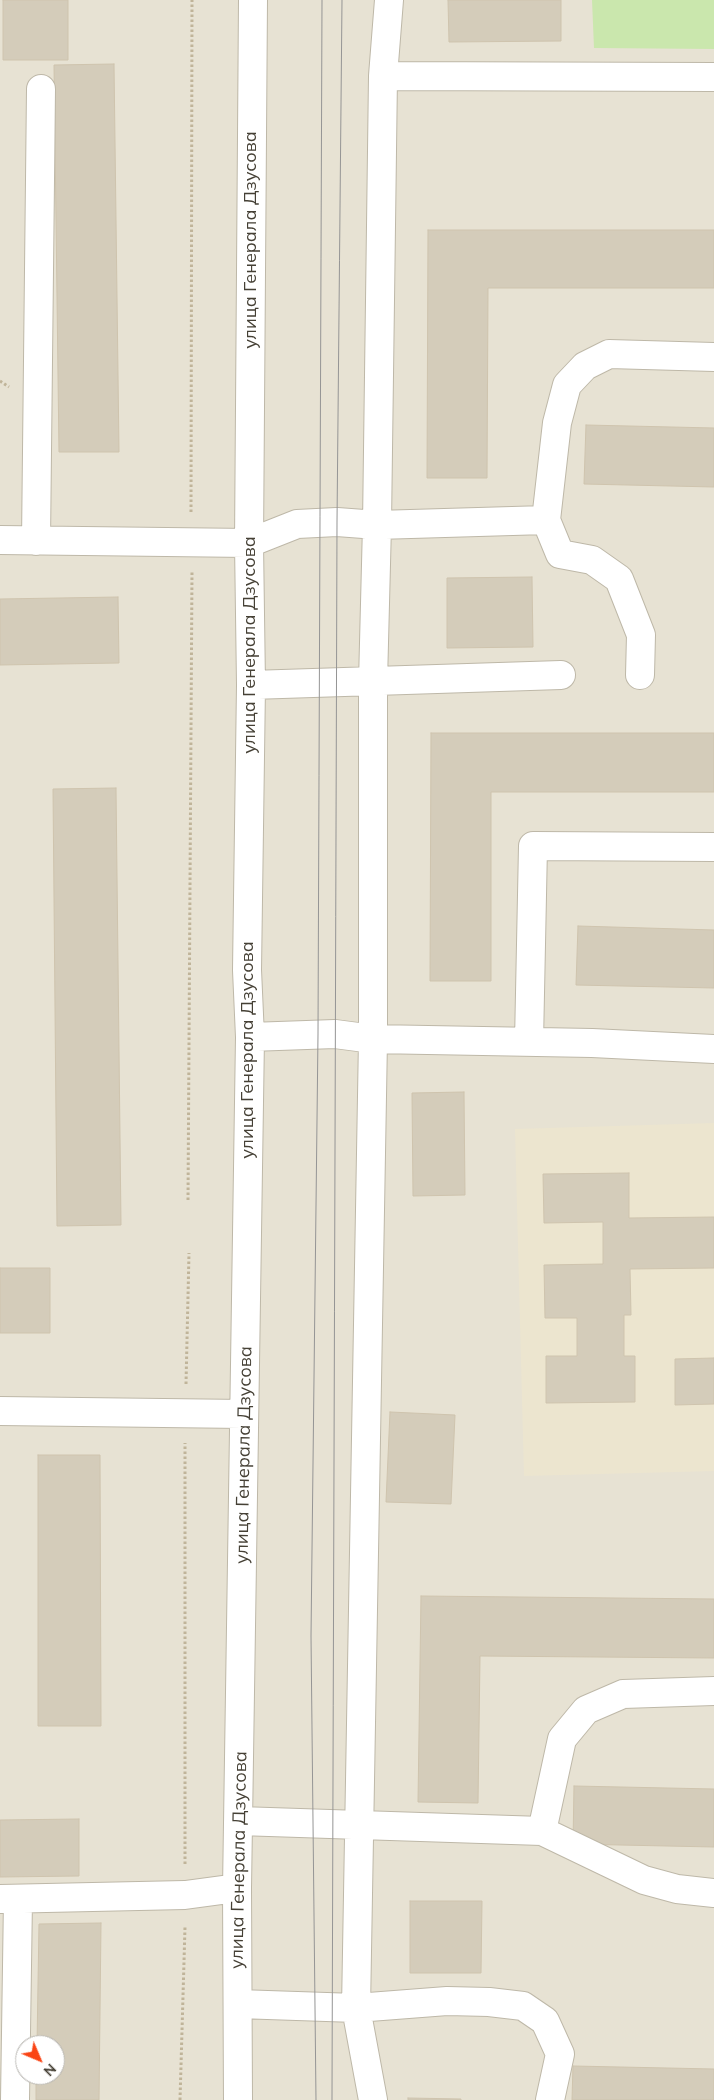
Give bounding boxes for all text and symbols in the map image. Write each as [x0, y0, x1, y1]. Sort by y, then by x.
street label: улица Генерала Дзусова [240, 131, 262, 349]
street label: улица Генерала Дзусова [239, 536, 261, 754]
street label: улица Генерала Дзусова [237, 941, 259, 1159]
street label: улица Генерала Дзусова [231, 1346, 257, 1564]
street label: улица Генерала Дзусова [226, 1751, 252, 1969]
north arrow [15, 2035, 65, 2085]
text: N [40, 2060, 60, 2080]

